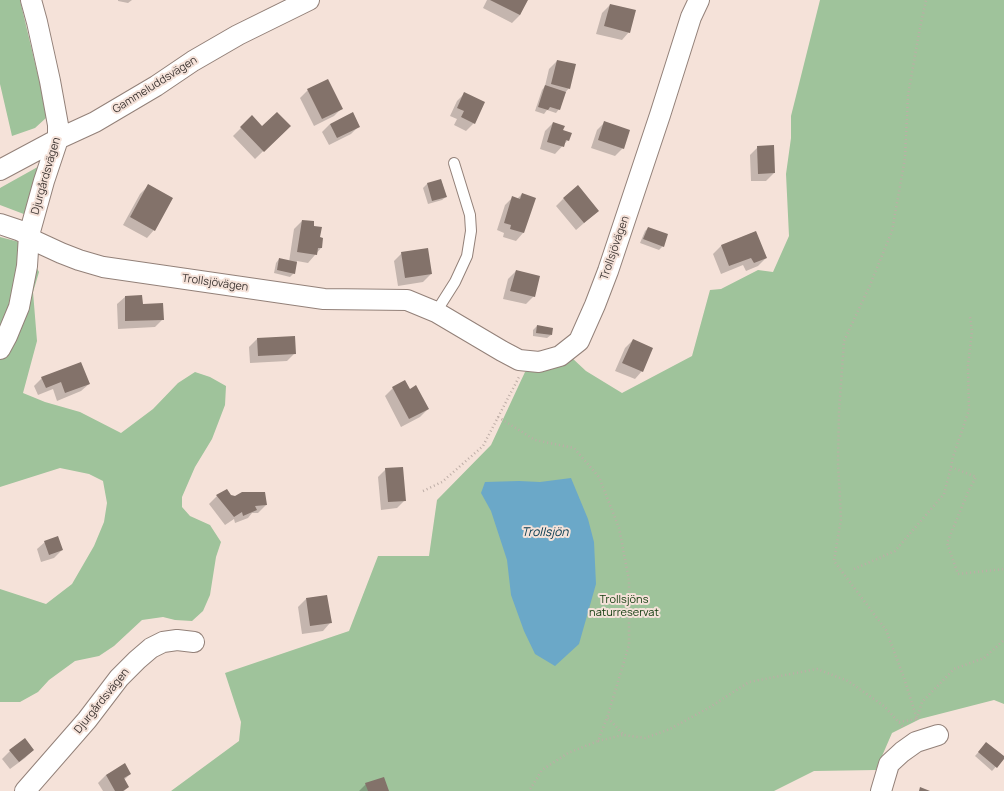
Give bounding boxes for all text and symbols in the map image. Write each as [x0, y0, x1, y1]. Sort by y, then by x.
street label: Gammeluddsvägen [110, 54, 200, 116]
street label: Djurgårdsvägen [29, 136, 63, 216]
street label: Trollsjövägen [598, 214, 632, 282]
street label: Trollsjövägen [181, 272, 249, 294]
water label: Trollsjön [522, 526, 568, 540]
park label: Trollsjöns naturreservat [589, 593, 659, 619]
street label: Djurgårdsvägen [72, 666, 132, 736]

